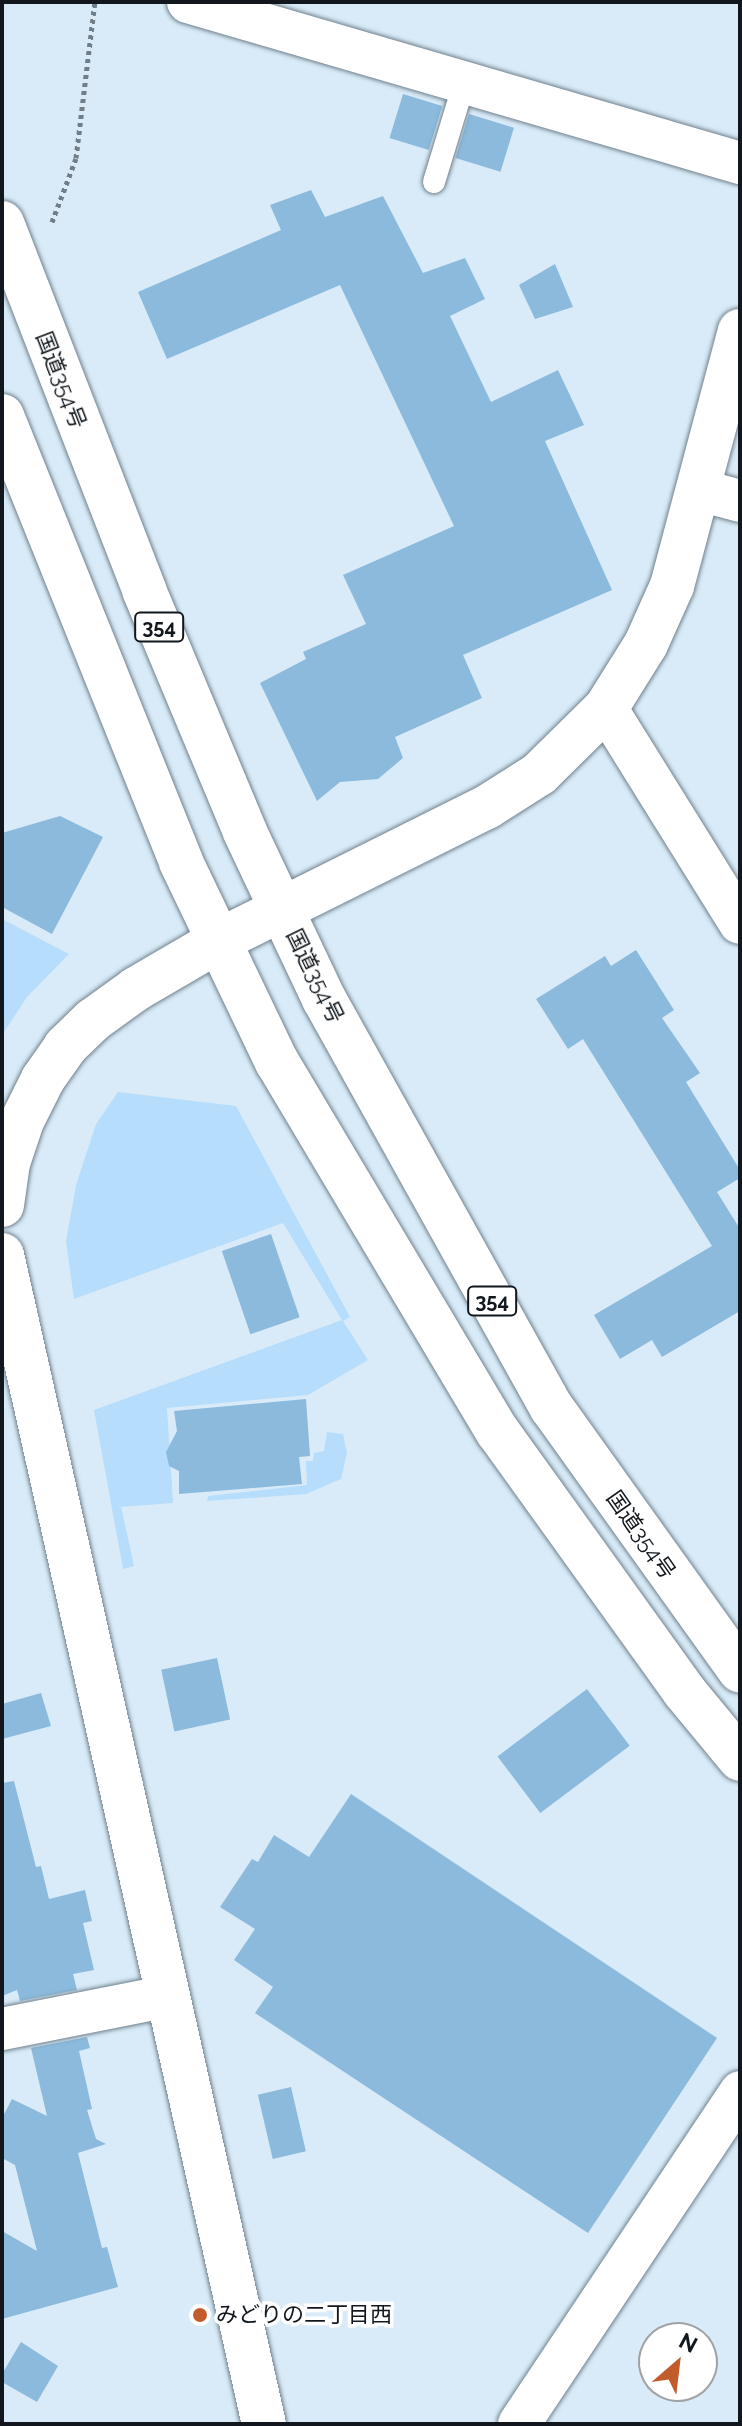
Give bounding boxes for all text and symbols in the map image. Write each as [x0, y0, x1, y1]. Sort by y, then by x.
street label: 国道354号 [30, 328, 92, 432]
road number: 354 [133, 611, 185, 643]
street label: 国道354号 [281, 924, 349, 1028]
road number: 354 [466, 1285, 518, 1317]
street label: 国道354号 [601, 1486, 681, 1584]
place label: みどりの二丁目西 [216, 2302, 392, 2328]
marker: みどりの二丁目西 [191, 2306, 209, 2324]
north arrow [638, 2322, 718, 2402]
text: N [675, 2327, 702, 2358]

